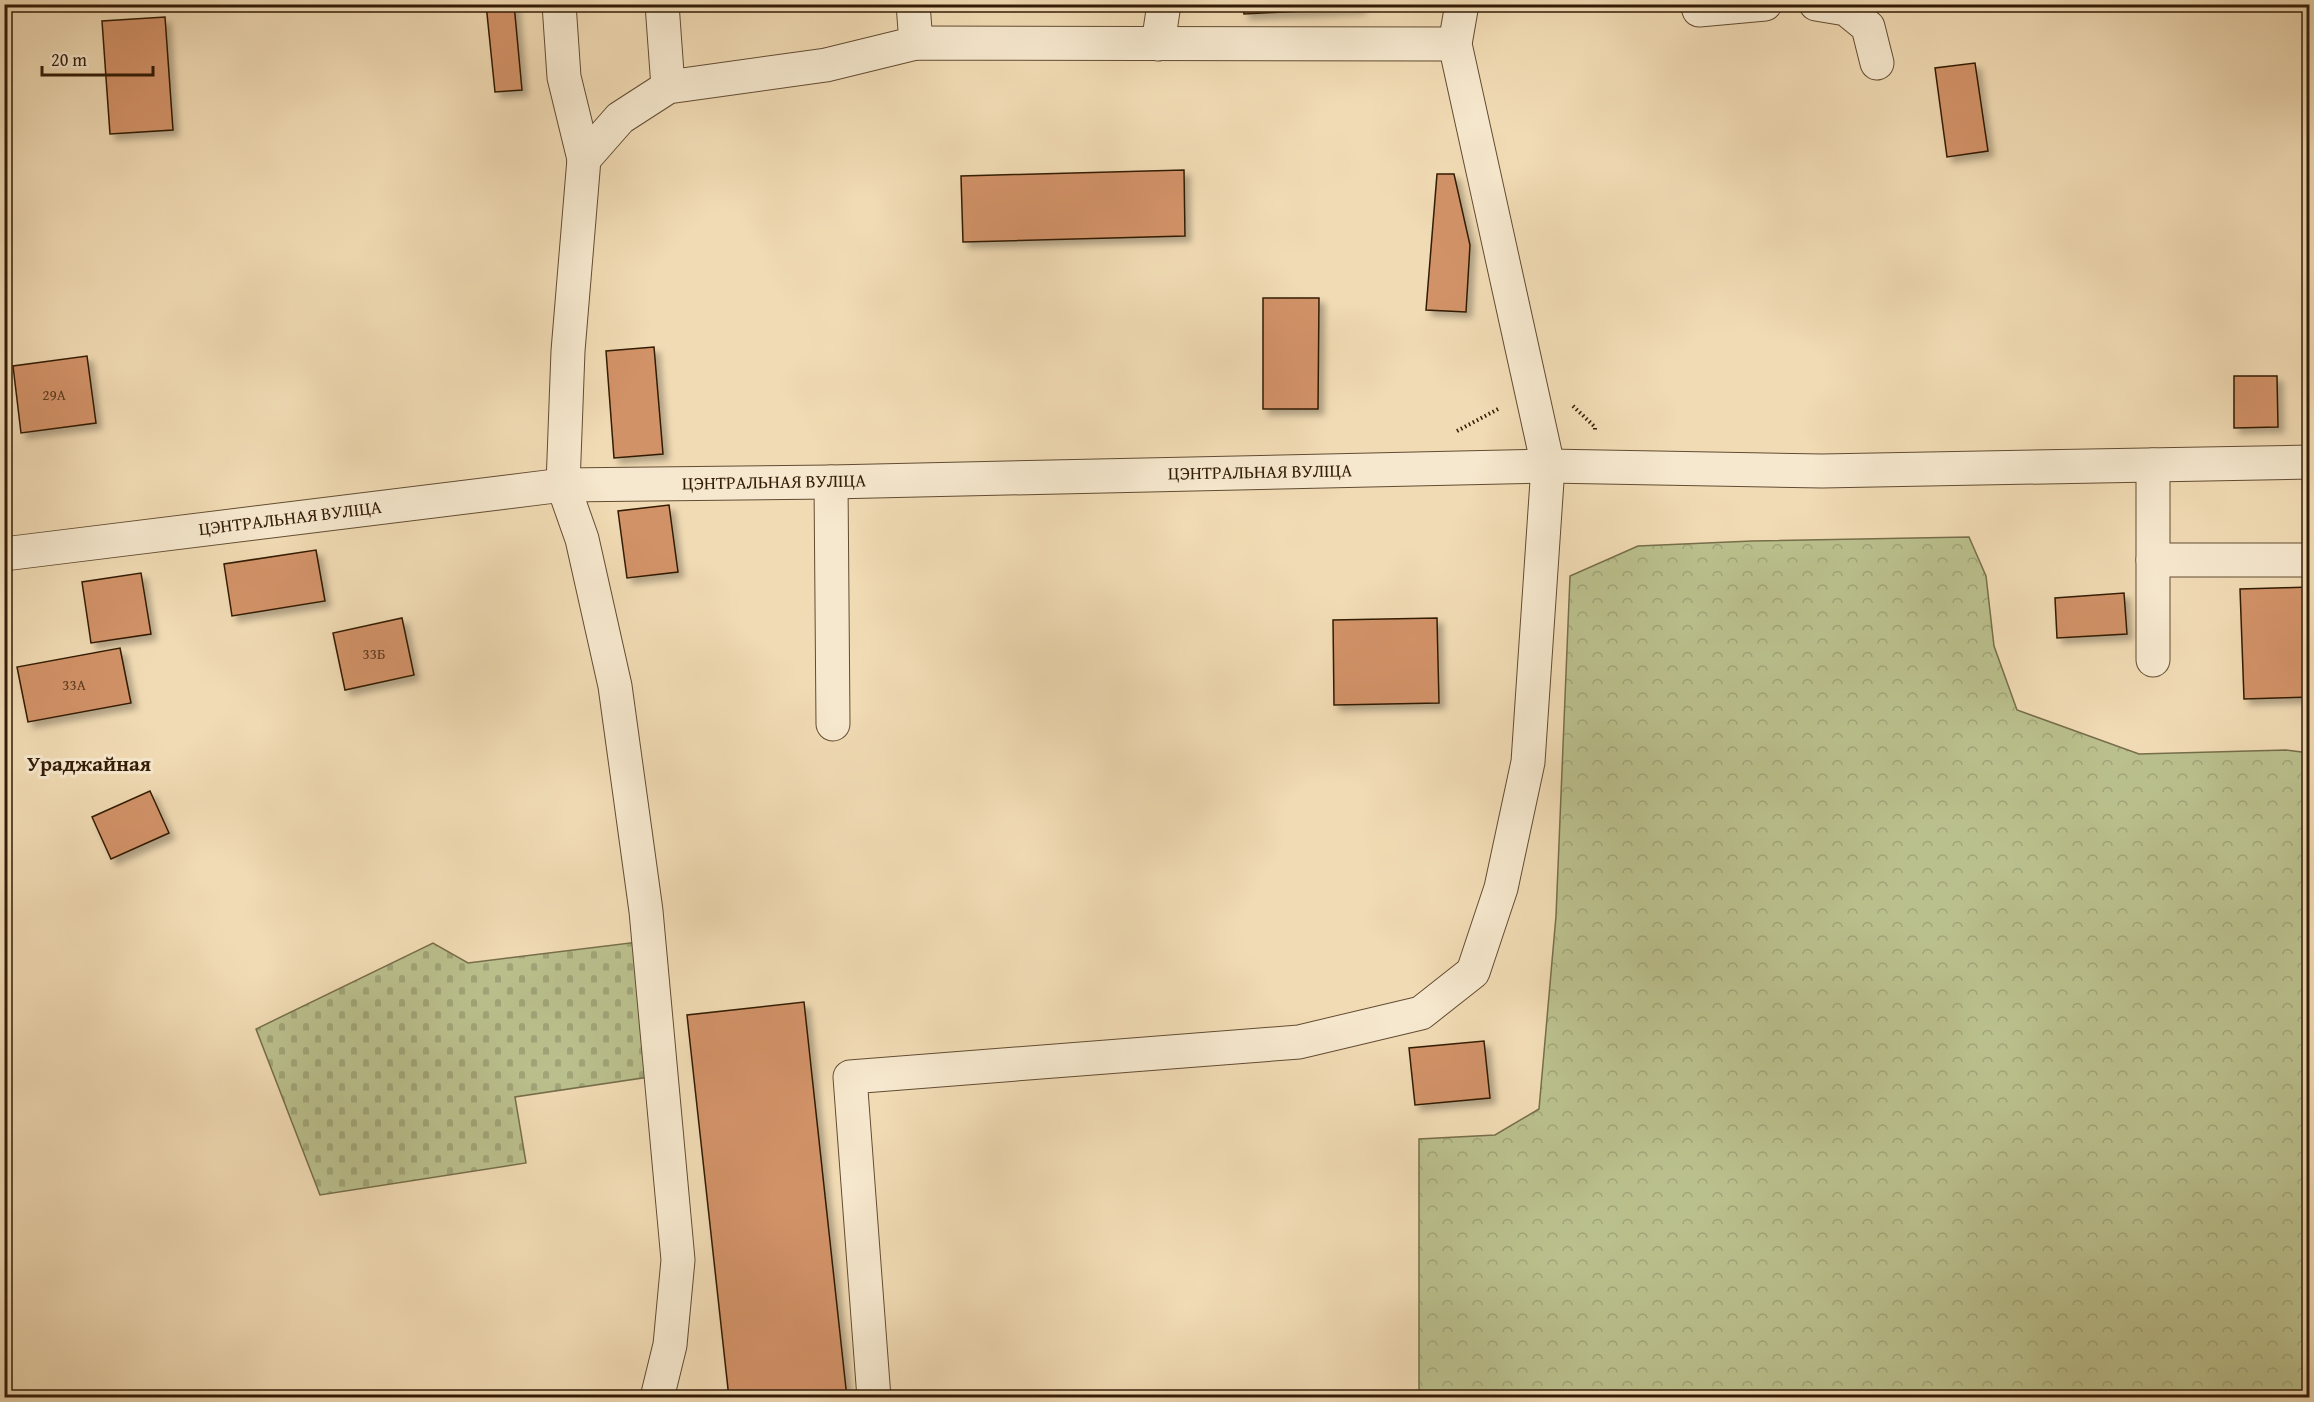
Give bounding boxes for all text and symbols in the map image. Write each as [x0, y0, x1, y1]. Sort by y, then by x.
scale bar [42, 39, 153, 77]
text: 20 m [51, 46, 87, 73]
house number: 29А [42, 384, 66, 405]
street label: ЦЭНТРАЛЬНАЯ ВУЛІЦА [1168, 456, 1352, 487]
street label: ЦЭНТРАЛЬНАЯ ВУЛІЦА [682, 466, 866, 497]
street label: ЦЭНТРАЛЬНАЯ ВУЛІЦА [197, 493, 383, 542]
house number: 33Б [363, 643, 385, 664]
house number: 33А [62, 674, 86, 695]
district label: Ураджайная [27, 748, 151, 779]

